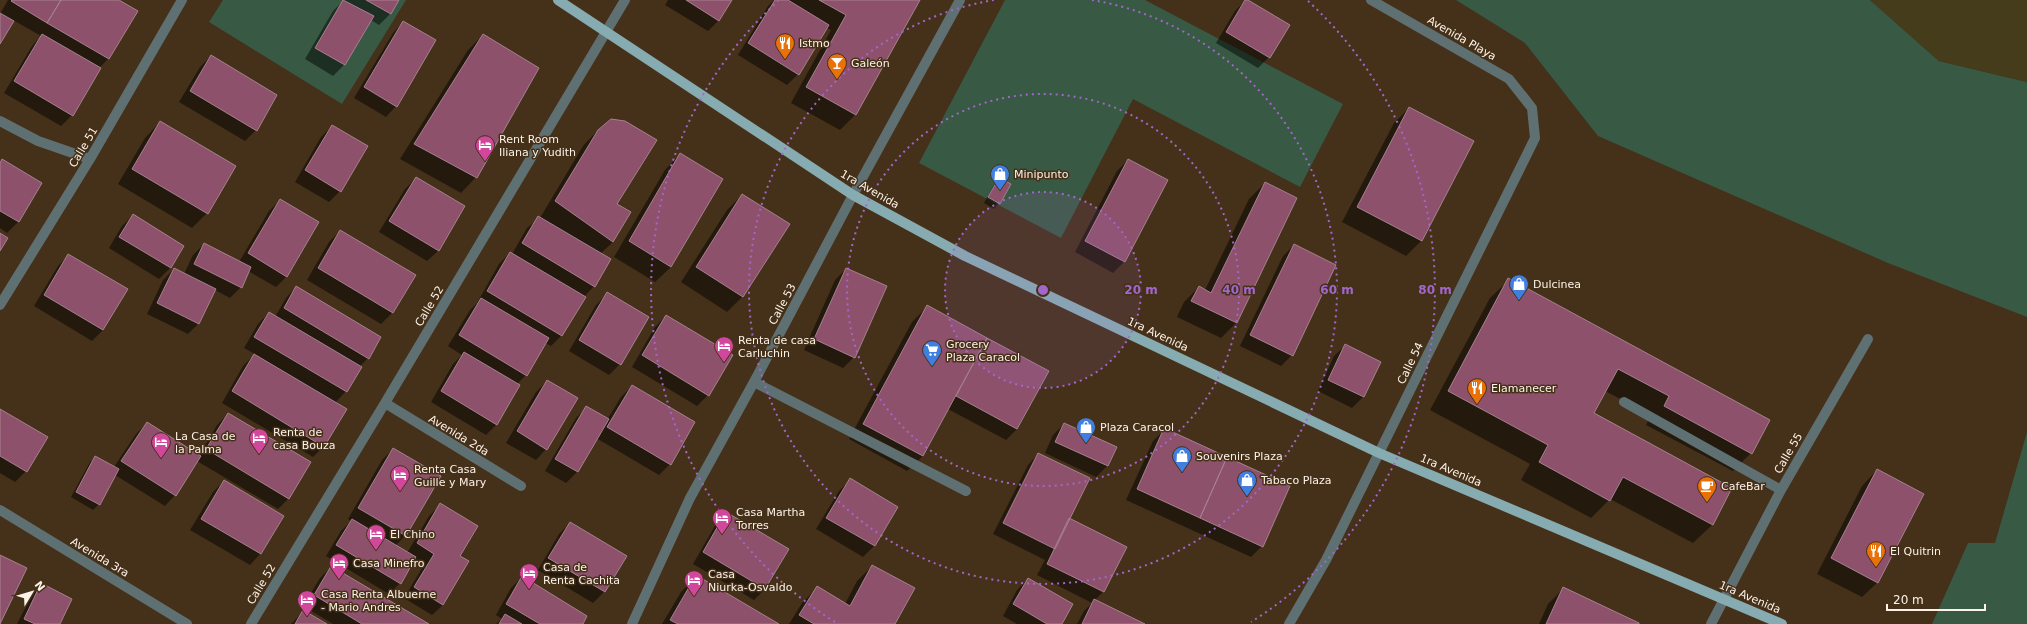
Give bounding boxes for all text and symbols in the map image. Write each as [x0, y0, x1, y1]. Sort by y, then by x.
street label: Avenida Playa [1425, 14, 1498, 63]
restaurant icon: Istmo [774, 32, 796, 60]
place label: Istmo [799, 37, 830, 50]
bar icon: Galeón [826, 52, 848, 80]
place label: Galeón [851, 57, 890, 70]
street label: Calle 51 [66, 125, 101, 170]
place label: Rent Room Iliana y Yudith [499, 133, 576, 159]
hotel icon: Rent Room Iliana y Yudith [474, 134, 496, 162]
shop icon: Minipunto [989, 163, 1011, 191]
street label: 1ra Avenida [838, 167, 901, 211]
place label: Minipunto [1014, 168, 1069, 181]
shop icon: Dulcinea [1508, 273, 1530, 301]
place label: Dulcinea [1533, 278, 1581, 291]
street label: Calle 53 [766, 281, 799, 327]
centre of rings [1036, 283, 1050, 297]
text: 20 m [1124, 283, 1158, 297]
text: 40 m [1222, 283, 1256, 297]
text: 60 m [1320, 283, 1354, 297]
text: 80 m [1418, 283, 1452, 297]
street label: Calle 52 [412, 284, 447, 329]
street label: 1ra Avenida [1125, 315, 1190, 354]
place label: Renta de casa Carluchin [738, 334, 816, 360]
hotel icon: Renta de casa Carluchin [713, 335, 735, 363]
place label: Grocery Plaza Caracol [946, 338, 1020, 364]
supermarket icon: Grocery Plaza Caracol [921, 339, 943, 367]
street label: Calle 54 [1395, 340, 1426, 386]
restaurant icon: Elamanecer [1466, 377, 1488, 405]
place label: Elamanecer [1491, 382, 1557, 395]
street label: Avenida 2da [426, 412, 491, 459]
shop icon: Plaza Caracol [1075, 416, 1097, 444]
place label: Plaza Caracol [1100, 421, 1174, 434]
place label: Renta de casa Bouza [273, 426, 336, 452]
hotel icon: Renta de casa Bouza [248, 427, 270, 455]
place label: La Casa de la Palma [175, 430, 236, 456]
hotel icon: La Casa de la Palma [150, 431, 172, 459]
street label: Calle 55 [1772, 431, 1805, 476]
shop icon: Souvenirs Plaza [1171, 445, 1193, 473]
place label: Souvenirs Plaza [1196, 450, 1283, 463]
street label: 1ra Avenida [1418, 452, 1484, 489]
place label: Renta Casa Guille y Mary [414, 463, 487, 489]
hotel icon: Renta Casa Guille y Mary [389, 464, 411, 492]
shop icon: Tabaco Plaza [1236, 469, 1258, 497]
place label: Tabaco Plaza [1260, 474, 1332, 487]
cafe icon: CafeBar [1696, 475, 1718, 503]
place label: CafeBar [1721, 480, 1765, 493]
place label: Casa Martha Torres [735, 506, 805, 532]
hotel icon: Casa Martha Torres [711, 507, 733, 535]
hotel icon: El Chino [365, 523, 387, 551]
place label: El Chino [390, 528, 435, 541]
street label: Avenida 3ra [68, 535, 131, 580]
restaurant icon: El Quitrin [1865, 540, 1887, 568]
place label: El Quitrin [1890, 545, 1941, 558]
hotel icon: Casa Minefro [328, 552, 350, 580]
place label: Casa Minefro [353, 557, 425, 570]
place label: Casa de Renta Cachita [543, 561, 620, 587]
street label: Calle 52 [244, 562, 279, 607]
hotel icon: Casa de Renta Cachita [518, 562, 540, 590]
place label: Casa Niurka-Osvaldo [708, 568, 793, 594]
hotel icon: Casa Niurka-Osvaldo [683, 569, 705, 597]
north arrow [12, 572, 52, 612]
text: N [32, 579, 47, 594]
street label: 1ra Avenida [1717, 579, 1783, 616]
scale bar [1887, 586, 1985, 612]
place label: Casa Renta Albuerne - Mario Andres [321, 588, 436, 614]
hotel icon: Casa Renta Albuerne - Mario Andres [296, 589, 318, 617]
text: 20 m [1893, 593, 1924, 607]

